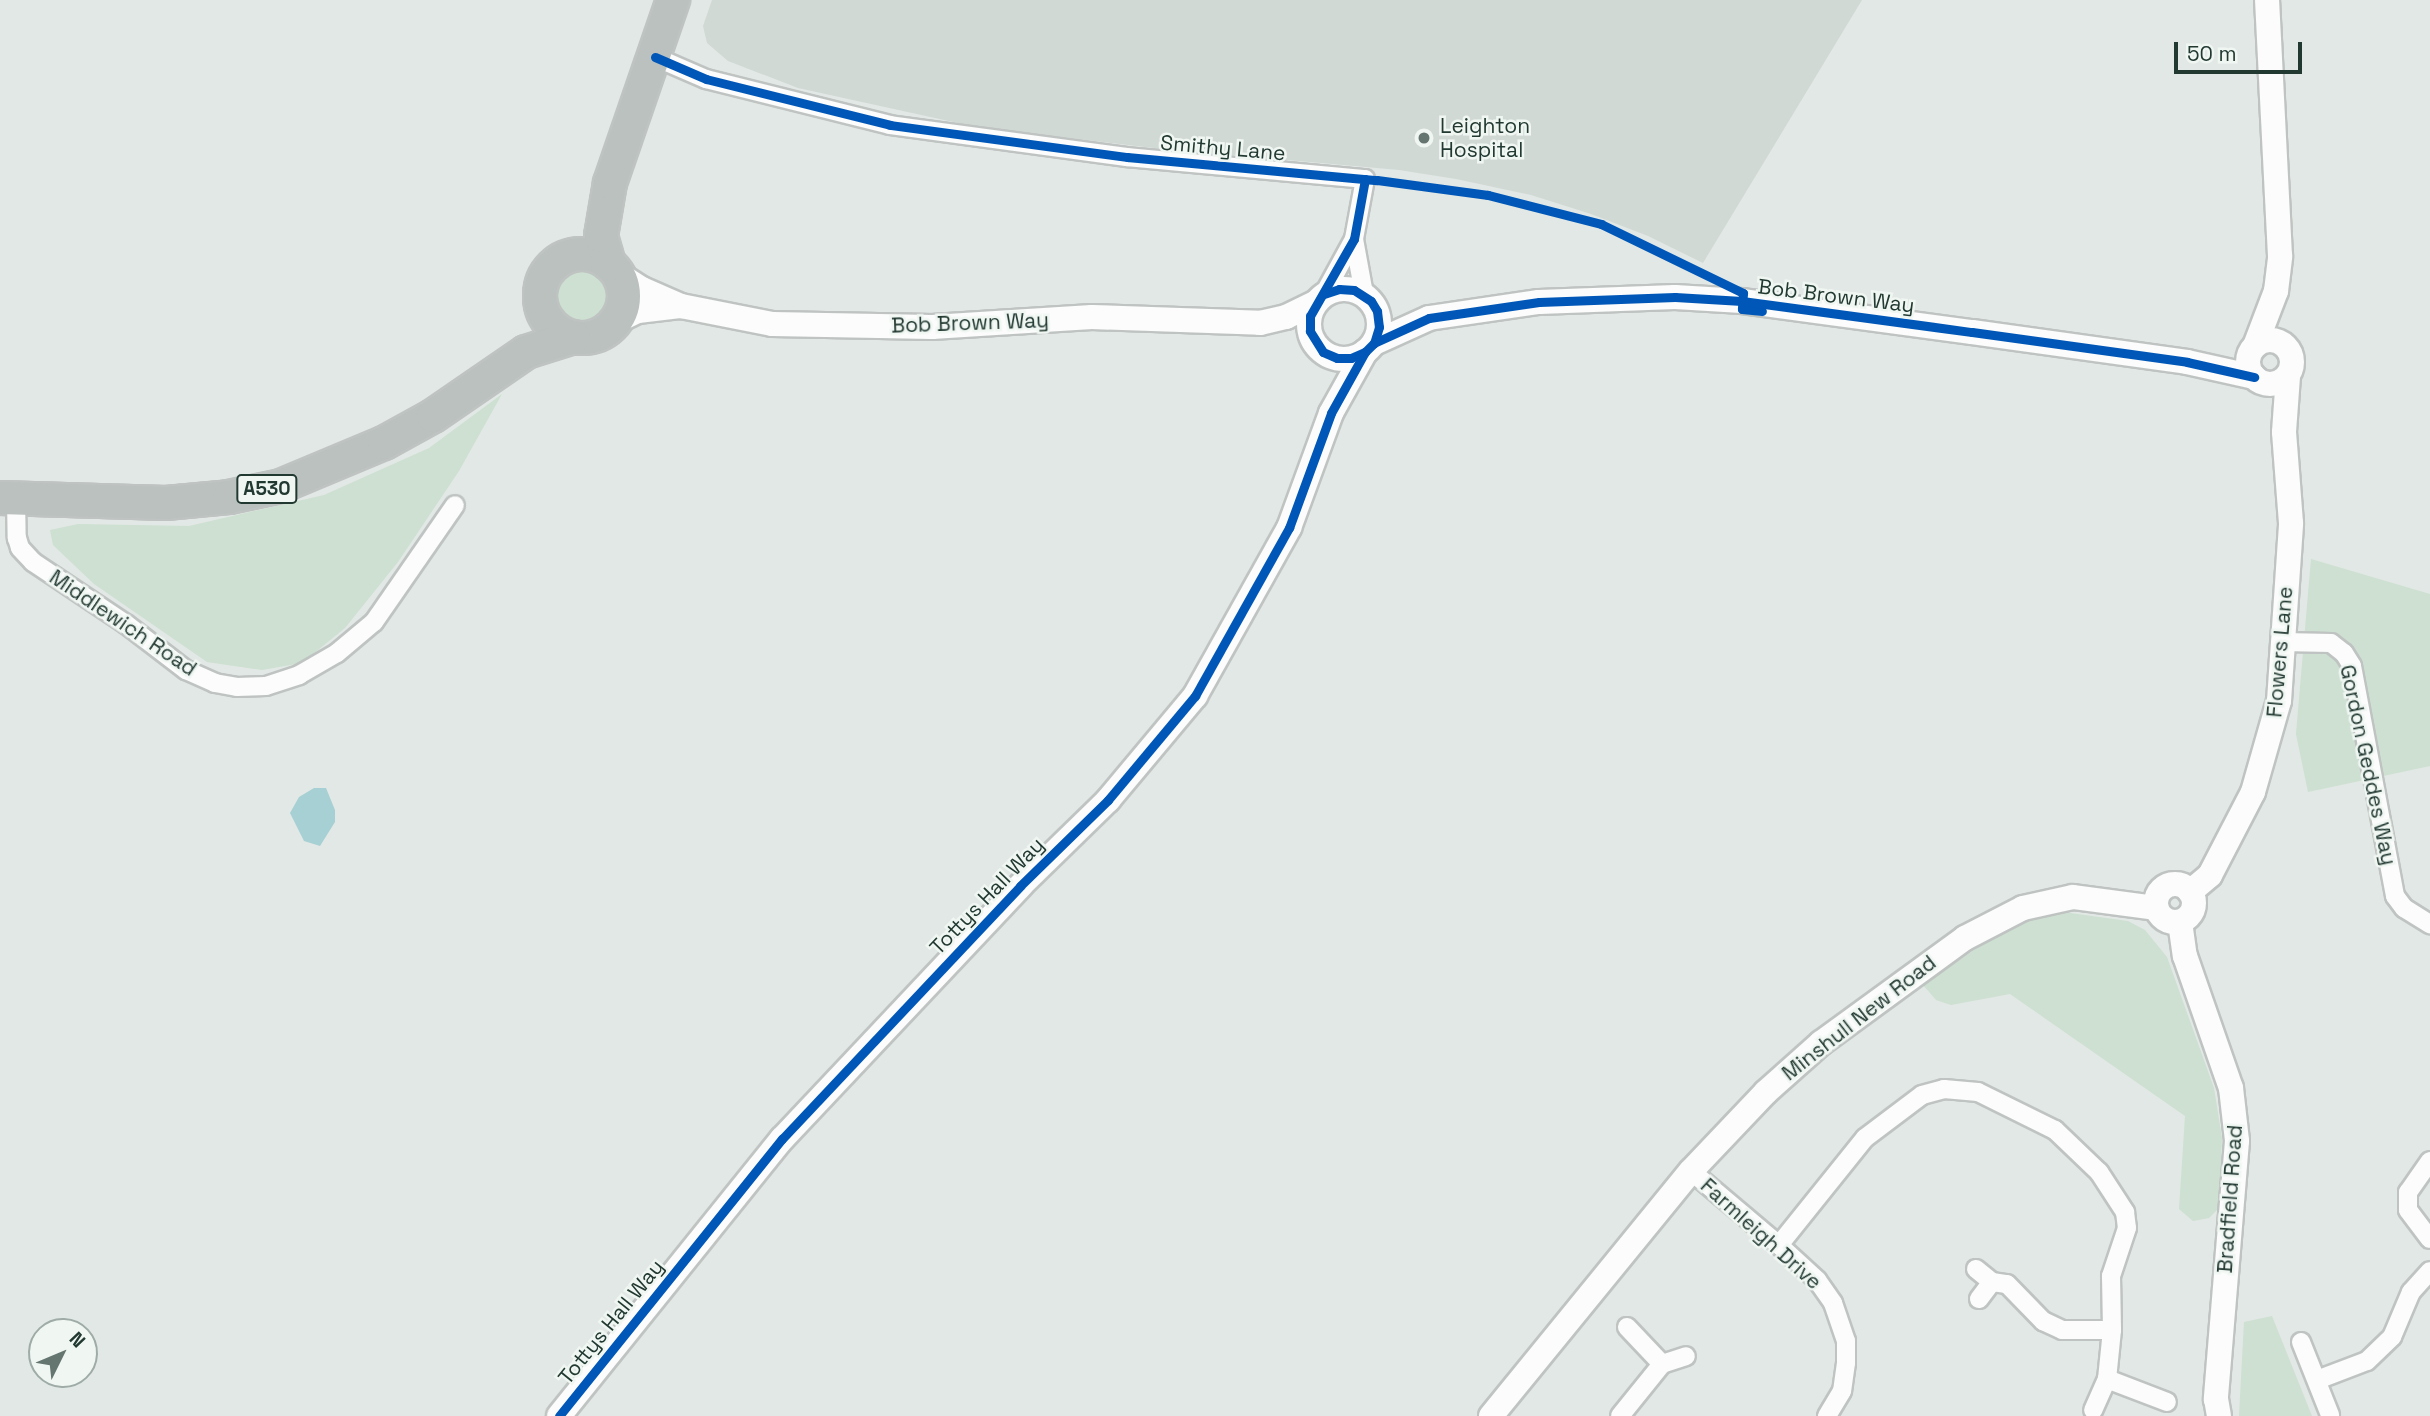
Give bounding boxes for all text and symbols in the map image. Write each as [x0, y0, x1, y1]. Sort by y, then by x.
scale bar [2178, 28, 2306, 72]
text: 50 m [2187, 40, 2237, 67]
place label: Leighton Hospital [1440, 113, 1530, 163]
marker: Leighton Hospital [1414, 128, 1434, 148]
street label: Smithy Lane [1159, 130, 1287, 166]
street label: Bob Brown Way [1756, 274, 1916, 318]
street label: Bob Brown Way [891, 308, 1049, 338]
road number: A530 [236, 474, 298, 504]
street label: Middlewich Road [45, 564, 201, 682]
street label: Flowers Lane [2262, 585, 2298, 719]
street label: Gordon Geddes Way [2334, 663, 2402, 867]
street label: Tottys Hall Way [925, 832, 1049, 960]
street label: Minshull New Road [1777, 950, 1941, 1086]
street label: Bradfield Road [2212, 1124, 2248, 1274]
street label: Farmleigh Drive [1695, 1173, 1827, 1295]
street label: Tottys Hall Way [553, 1254, 669, 1390]
north arrow [28, 1318, 98, 1388]
text: N [64, 1327, 91, 1353]

